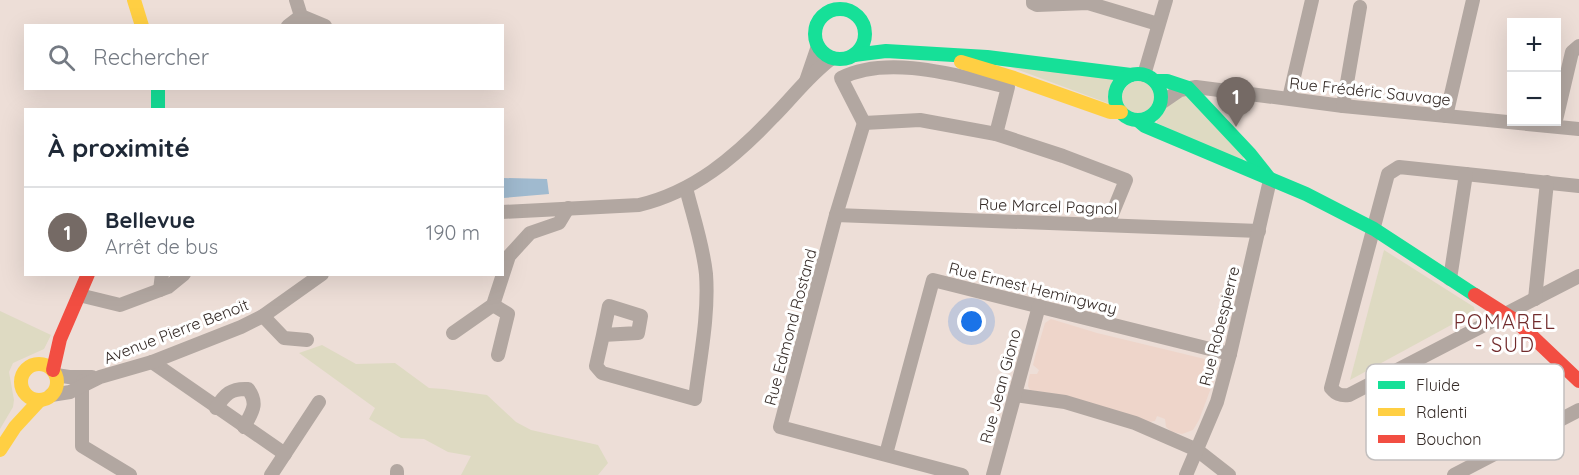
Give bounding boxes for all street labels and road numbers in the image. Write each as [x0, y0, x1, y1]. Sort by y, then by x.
street label: Rue Frédéric Sauvage [1288, 73, 1452, 109]
street label: Rue Marcel Pagnol [978, 194, 1118, 218]
street label: Rue Edmond Rostand [759, 247, 821, 407]
street label: Rue Ernest Hemingway [947, 257, 1119, 319]
street label: Rue Robespierre [1194, 264, 1244, 388]
street label: Avenue Pierre Benoit [101, 294, 251, 368]
street label: Rue Jean Giono [975, 327, 1025, 445]

